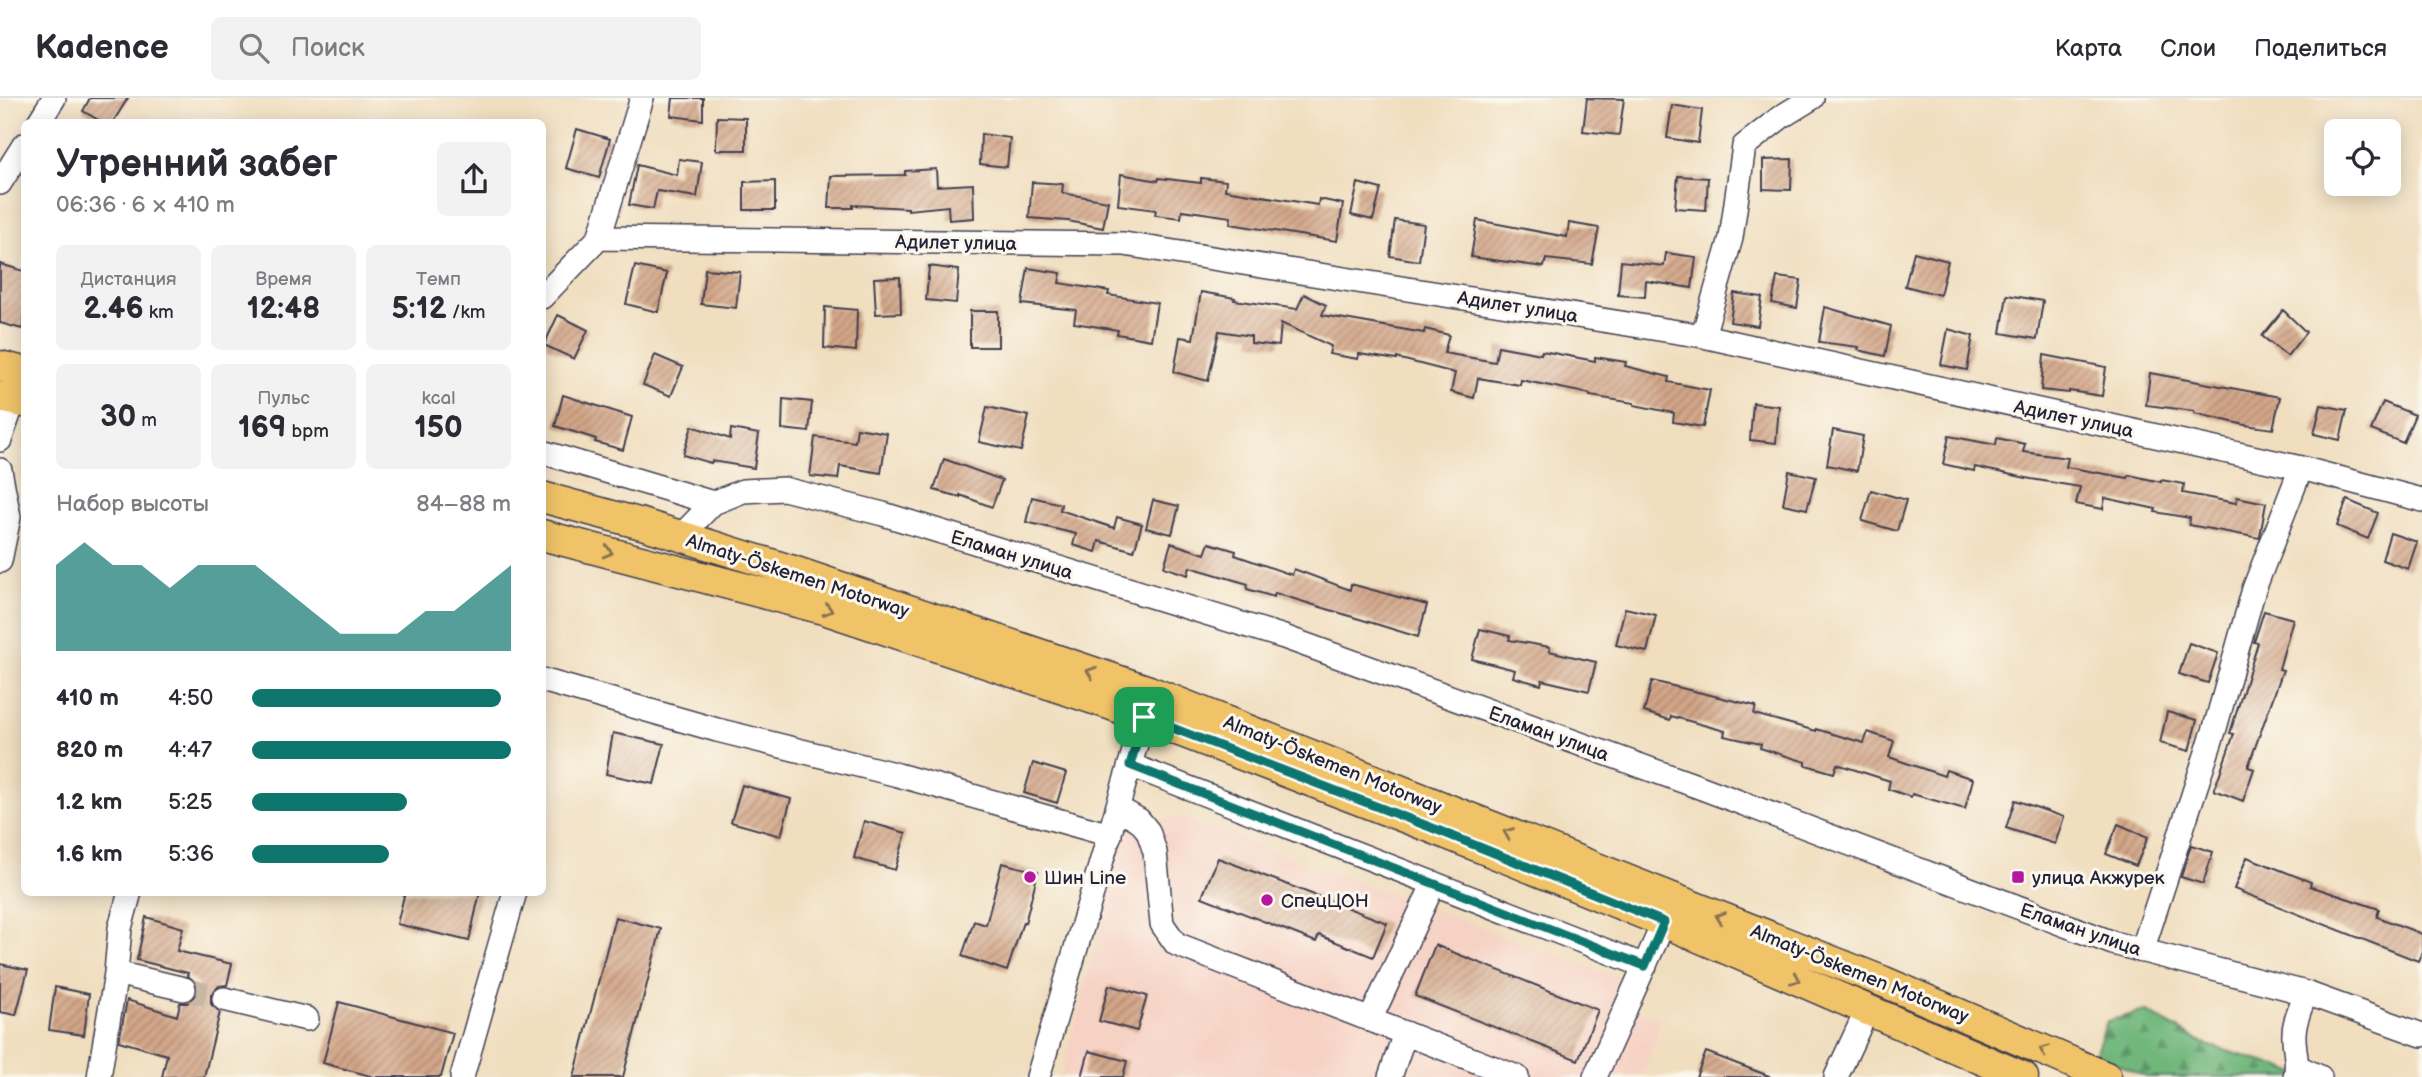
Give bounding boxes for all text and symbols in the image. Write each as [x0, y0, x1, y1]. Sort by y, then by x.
search box [211, 17, 701, 80]
text: Kadence [35, 28, 169, 68]
icon: search [235, 29, 273, 67]
text: Поиск [291, 33, 365, 64]
text: Карта [2055, 34, 2122, 63]
text: Слои [2160, 34, 2216, 63]
text: Поделиться [2254, 34, 2387, 63]
map controls [2324, 119, 2401, 196]
button: locate [2324, 119, 2401, 196]
text: Утренний забег [56, 142, 338, 187]
button: share [437, 142, 511, 216]
text: 06:36 · 6 × 410 m [56, 191, 235, 219]
street label: Адилет улица [894, 231, 1017, 256]
text: Дистанция [80, 268, 177, 291]
text: Время [255, 268, 312, 291]
text: Темп [416, 268, 461, 291]
street label: Адилет улица [1455, 286, 1580, 328]
text: 2.46 [83, 291, 144, 327]
text: 12:48 [247, 291, 320, 327]
text: 5:12 [392, 291, 447, 327]
text: km [144, 301, 174, 324]
text: /km [447, 301, 485, 324]
text: Пульс [257, 387, 310, 410]
text: kcal [421, 387, 456, 410]
street label: Адилет улица [2011, 395, 2136, 443]
text: 30 [100, 399, 136, 435]
text: m [136, 409, 157, 432]
text: 169 [238, 410, 286, 446]
text: 150 [414, 410, 463, 446]
text: bpm [286, 420, 329, 443]
text: Набор высоты [56, 490, 209, 518]
text: 84–88 m [416, 490, 511, 518]
street label: Еламан улица [948, 526, 1075, 585]
street label: Almaty-Öskemen Motorway [683, 529, 912, 624]
one-way arrow [602, 544, 614, 558]
one-way arrow [822, 602, 834, 617]
one-way arrow [1085, 666, 1097, 680]
text: 410 m [56, 684, 119, 712]
text: 4:50 [168, 684, 213, 712]
pin [1114, 687, 1174, 747]
icon: arrive [1125, 698, 1163, 736]
street label: Еламан улица [1485, 702, 1612, 767]
street label: Almaty-Öskemen Motorway [1220, 711, 1445, 820]
text: 820 m [56, 736, 123, 764]
text: 4:47 [168, 736, 212, 764]
text: 1.2 km [56, 788, 122, 816]
text: 5:25 [168, 788, 213, 816]
one-way arrow [1503, 828, 1515, 842]
text: 1.6 km [56, 840, 123, 868]
text: 5:36 [168, 840, 214, 868]
place label: Шин Line [1044, 867, 1126, 890]
place label: улица Акжурек [2032, 867, 2165, 890]
marker: Шин Line [1022, 869, 1038, 885]
marker: улица Акжурек [2010, 869, 2026, 885]
place label: СпецЦОН [1281, 890, 1369, 913]
marker: СпецЦОН [1259, 892, 1275, 908]
street label: Еламан улица [2017, 899, 2144, 962]
one-way arrow [1715, 911, 1727, 925]
street label: Almaty-Öskemen Motorway [1747, 920, 1972, 1029]
one-way arrow [1789, 971, 1801, 985]
one-way arrow [2038, 1044, 2051, 1058]

